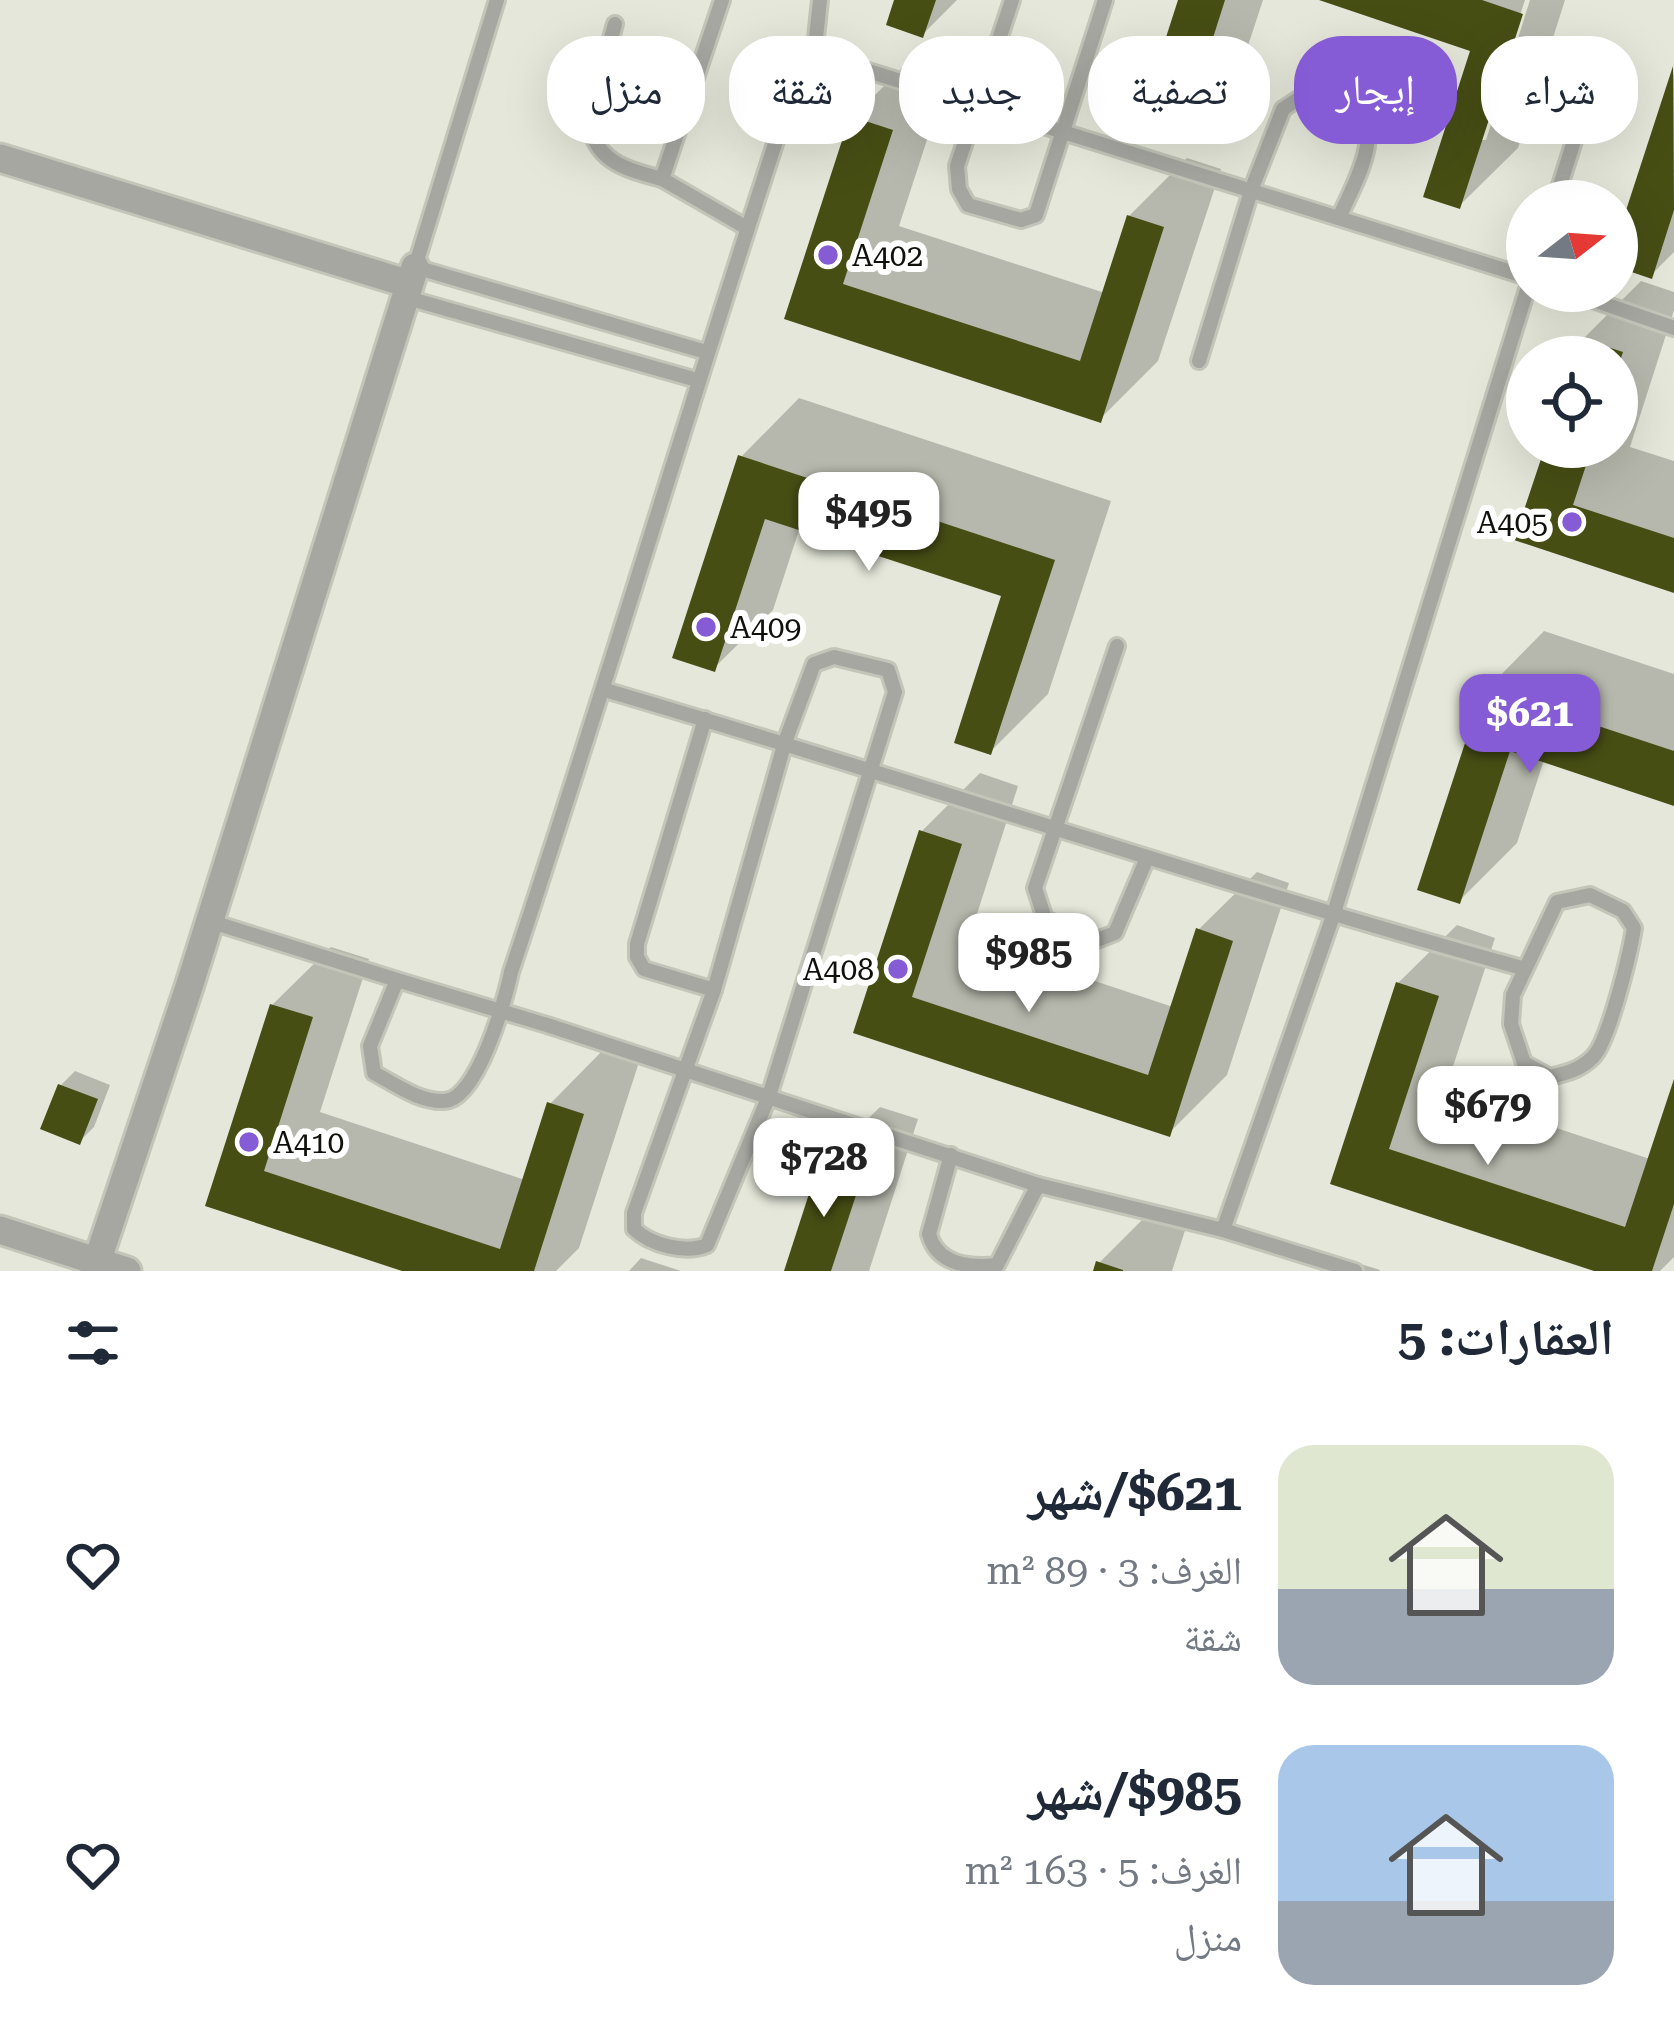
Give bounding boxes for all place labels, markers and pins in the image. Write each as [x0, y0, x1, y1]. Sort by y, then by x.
place label: A402 [852, 238, 923, 273]
marker: A402 [815, 242, 841, 268]
pin: $495 [798, 472, 940, 574]
place label: A405 [1477, 505, 1548, 540]
marker: A405 [1559, 509, 1585, 535]
place label: A409 [730, 610, 801, 645]
marker: A409 [693, 614, 719, 640]
pin: $621 [1459, 674, 1601, 776]
pin: $985 [958, 913, 1100, 1015]
place label: A408 [803, 952, 874, 987]
marker: A408 [885, 956, 911, 982]
pin: $679 [1417, 1066, 1559, 1168]
pin: $728 [753, 1118, 895, 1220]
place label: A410 [273, 1125, 344, 1160]
marker: A410 [236, 1129, 262, 1155]

